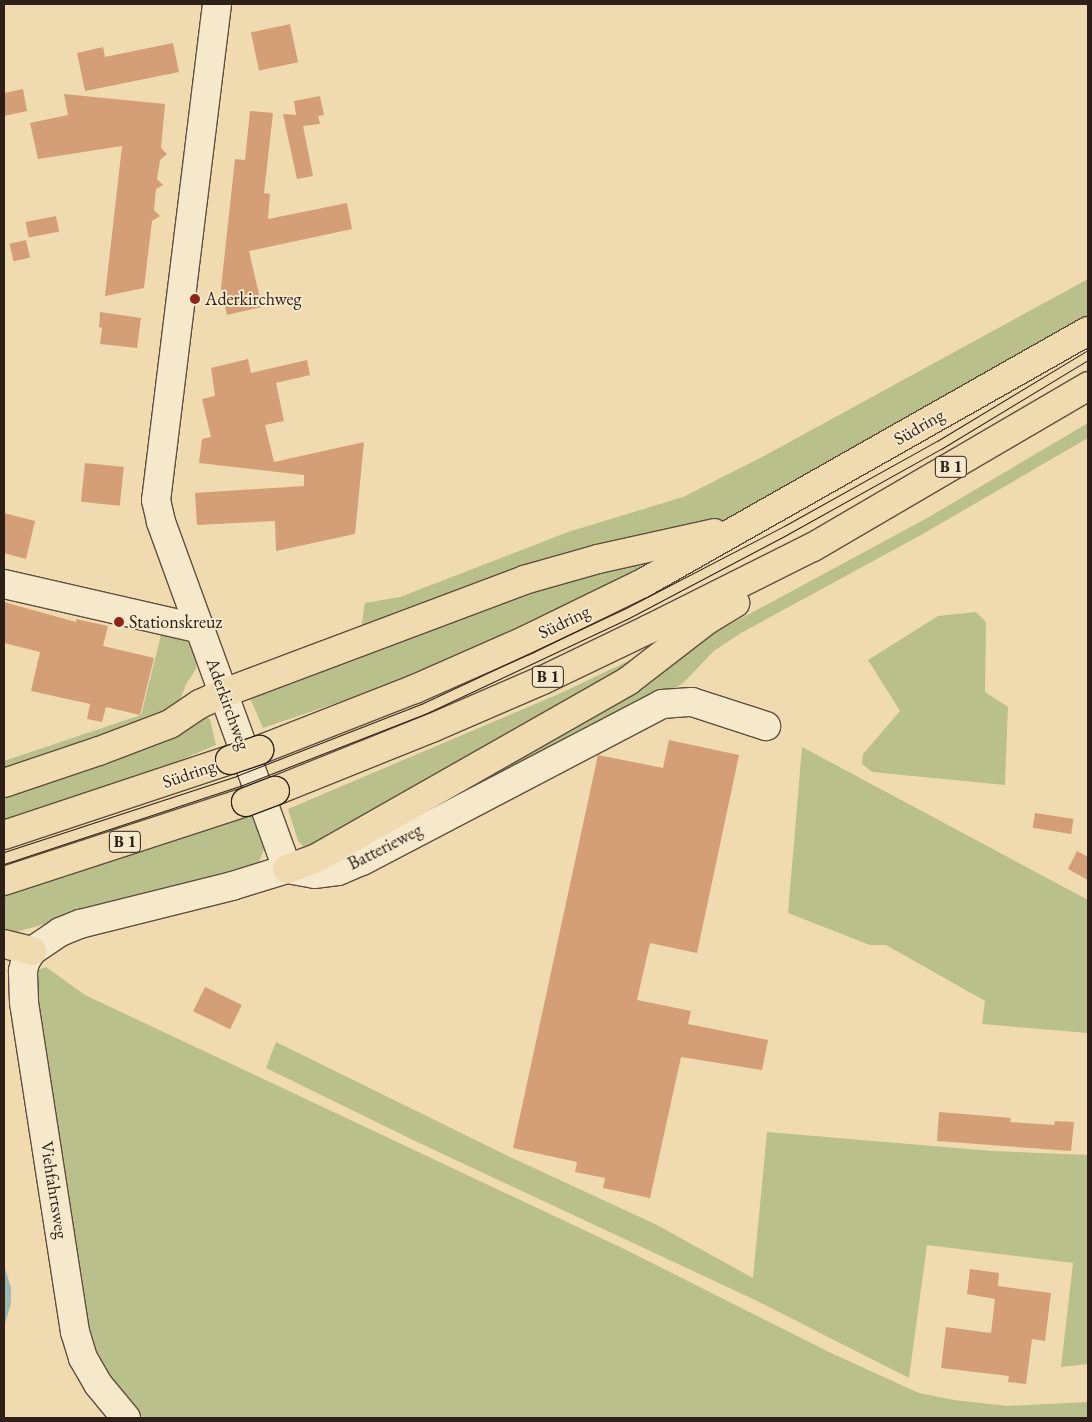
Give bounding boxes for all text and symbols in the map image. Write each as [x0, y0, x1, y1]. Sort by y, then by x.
place label: Aderkirchweg [205, 288, 301, 310]
marker: Aderkirchweg [189, 293, 201, 305]
street label: Südring [890, 404, 948, 450]
road number: B 1 [935, 454, 967, 481]
street label: Südring [535, 600, 593, 644]
place label: Stationskreuz [129, 611, 222, 633]
marker: Stationskreuz [113, 616, 125, 628]
street label: Aderkirchweg [201, 655, 255, 753]
road number: B 1 [532, 664, 564, 690]
street label: Südring [160, 755, 218, 793]
street label: Batterieweg [344, 819, 426, 875]
road number: B 1 [109, 829, 141, 856]
street label: Viehfahrtsweg [36, 1140, 72, 1240]

